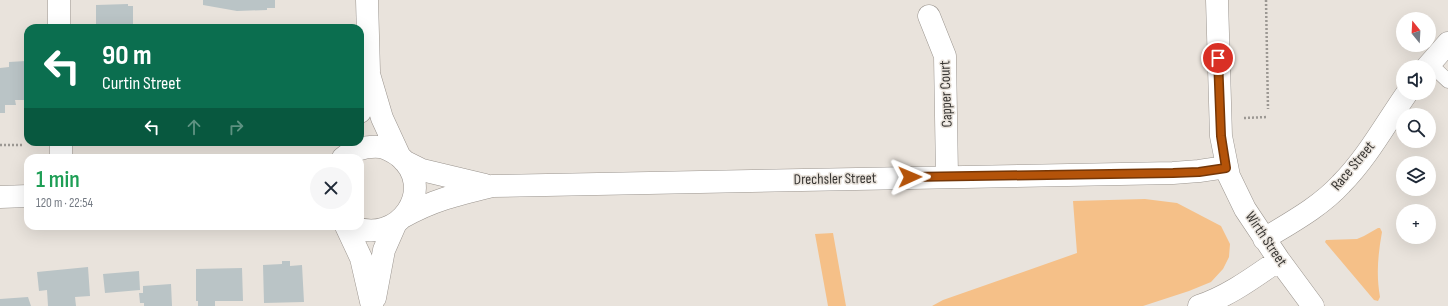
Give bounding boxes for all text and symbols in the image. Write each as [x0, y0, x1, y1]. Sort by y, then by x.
north arrow [1396, 12, 1436, 52]
map controls [1396, 12, 1436, 244]
text: 90 m [102, 39, 152, 72]
icon: left [36, 40, 88, 92]
pin [1201, 41, 1235, 75]
icon: arrive [1207, 47, 1229, 69]
street label: Capper Court [935, 60, 957, 128]
button: sound [1396, 60, 1436, 100]
text: Curtin Street [102, 73, 181, 94]
button: search [1396, 108, 1436, 148]
icon: left [141, 116, 163, 138]
icon: ahead [183, 116, 205, 138]
icon: right [225, 116, 247, 138]
street label: Race Street [1327, 137, 1379, 195]
position arrow [889, 156, 931, 198]
button: layers [1396, 156, 1436, 196]
text: 1 min [36, 165, 80, 194]
button: close [310, 167, 352, 209]
street label: Drechsler Street [794, 169, 877, 189]
text: 120 m · 22:54 [36, 195, 93, 211]
button: + [1396, 204, 1436, 244]
street label: Wirth Street [1241, 208, 1291, 270]

